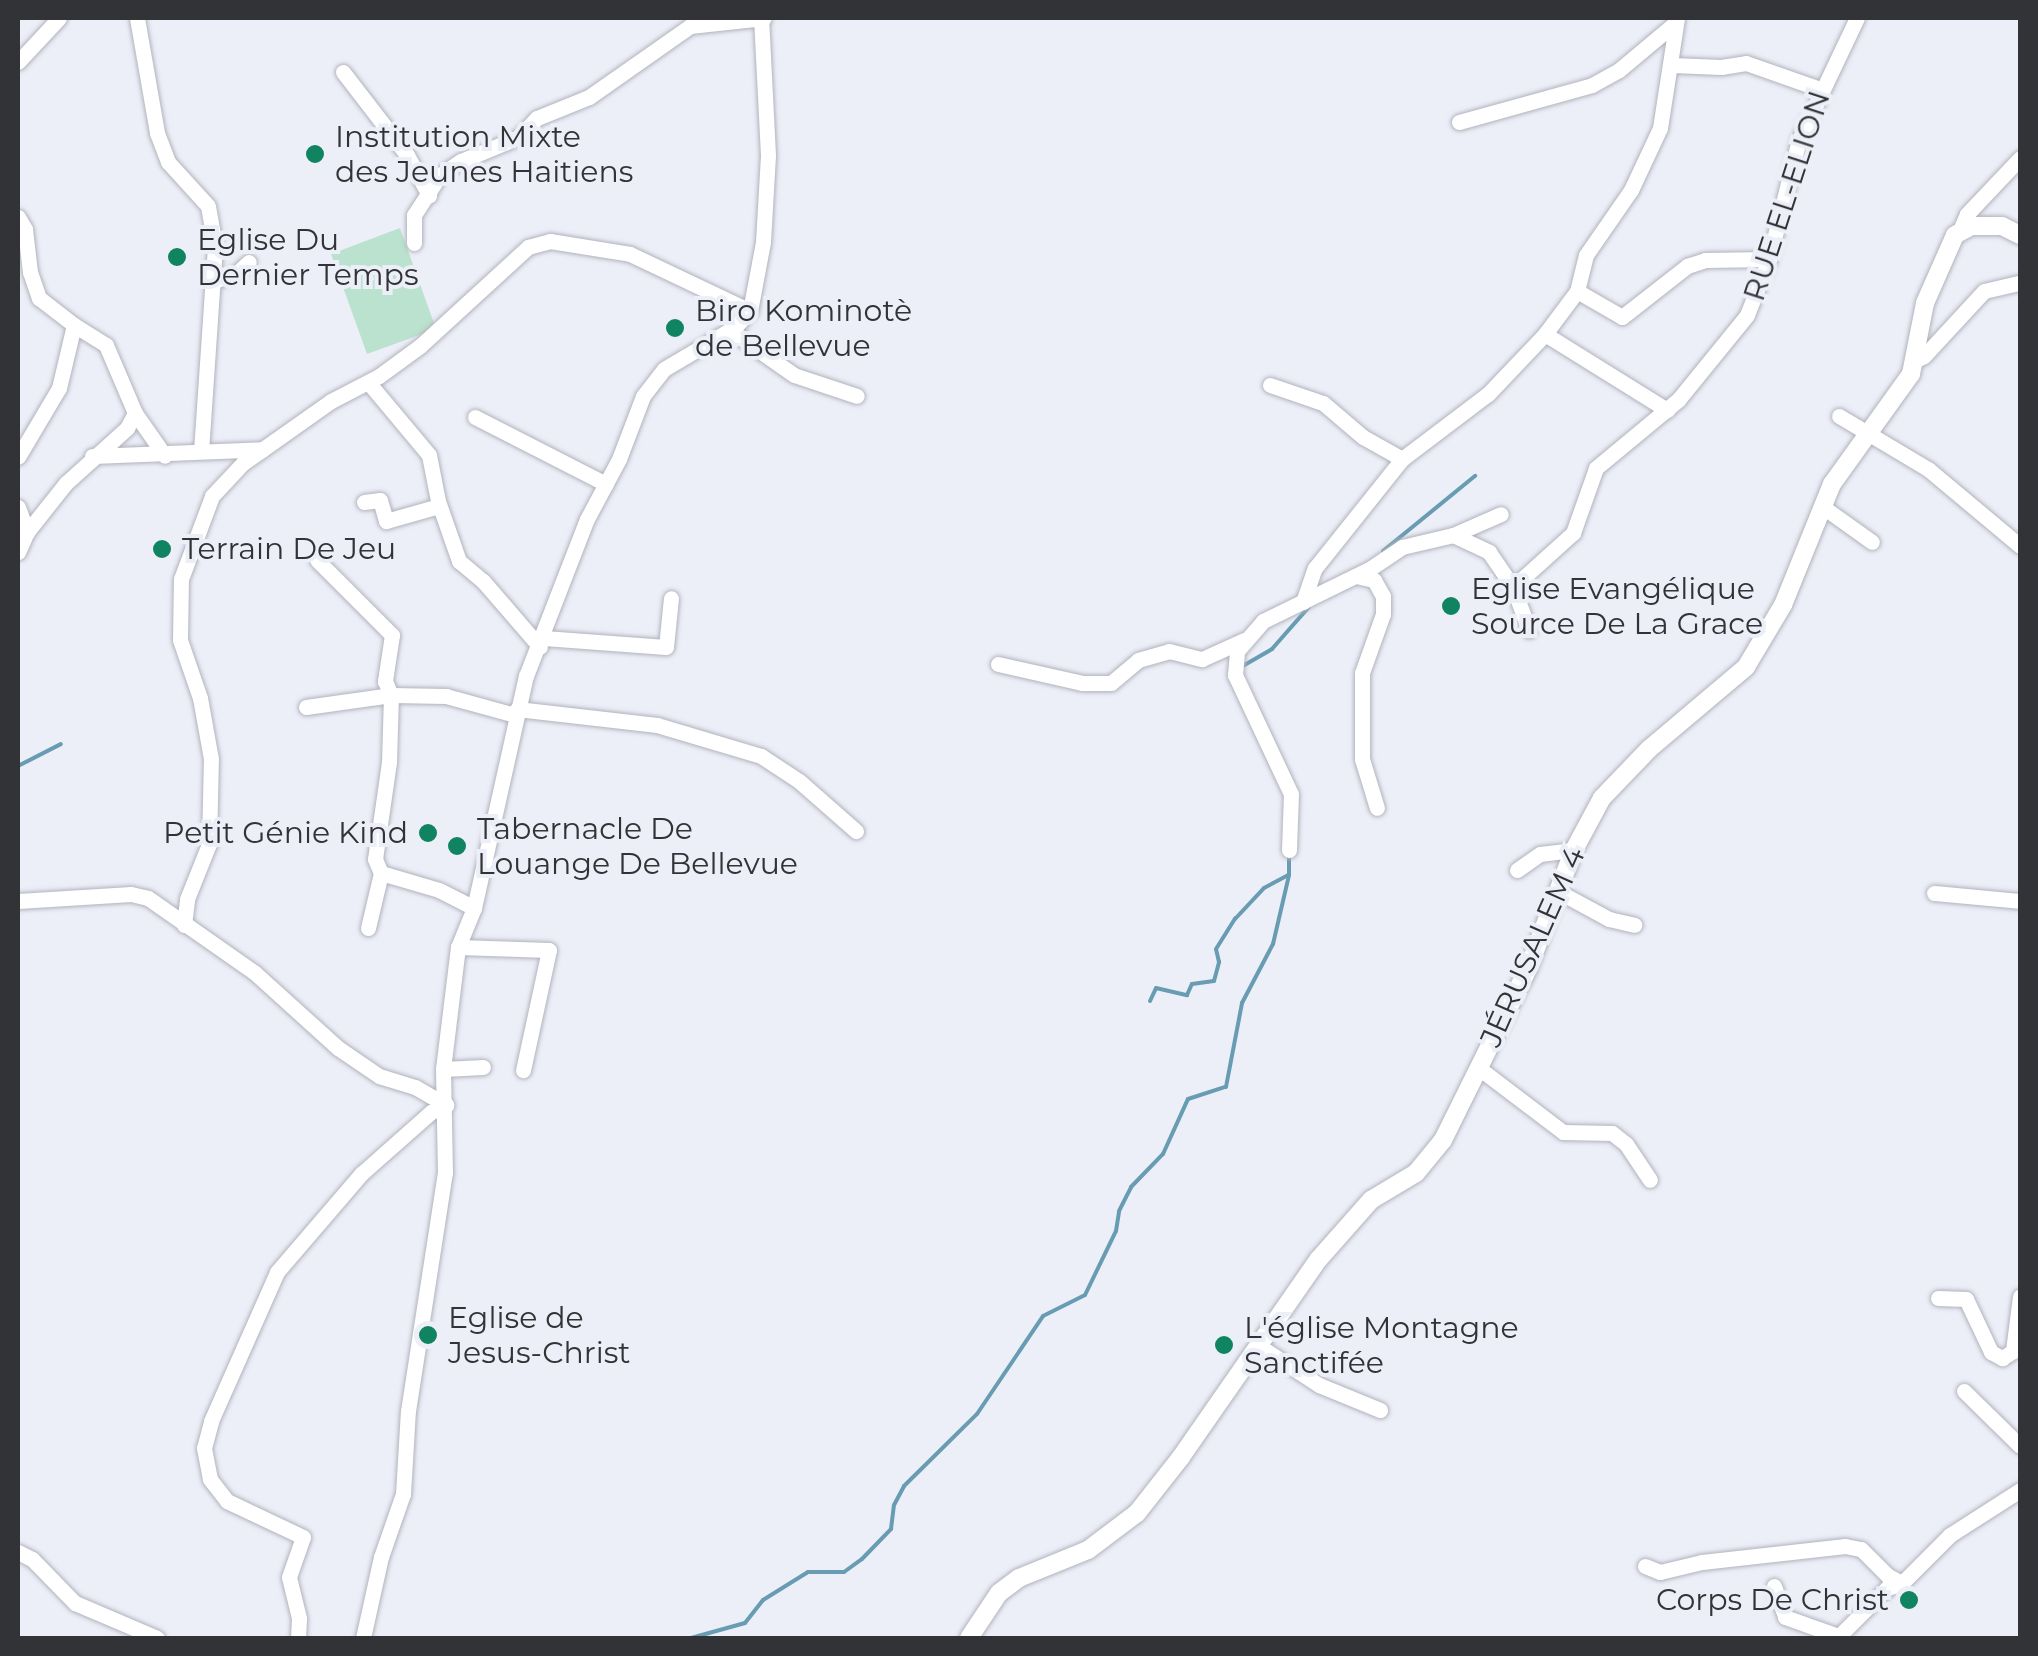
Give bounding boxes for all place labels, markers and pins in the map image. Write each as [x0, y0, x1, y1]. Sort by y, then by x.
place label: Institution Mixte des Jeunes Haitiens [335, 119, 633, 190]
marker: Institution Mixte des Jeunes Haitiens [304, 143, 326, 165]
place label: Eglise Du Dernier Temps [197, 222, 419, 292]
marker: Eglise Du Dernier Temps [166, 246, 188, 268]
place label: Biro Kominotè de Bellevue [695, 293, 912, 364]
marker: Biro Kominotè de Bellevue [664, 317, 686, 339]
place label: Terrain De Jeu [182, 531, 396, 567]
marker: Terrain De Jeu [151, 538, 173, 560]
place label: Eglise Evangélique Source De La Grace [1471, 571, 1763, 642]
marker: Eglise Evangélique Source De La Grace [1440, 595, 1462, 617]
place label: Tabernacle De Louange De Bellevue [477, 811, 798, 882]
place label: Petit Génie Kind [163, 815, 408, 851]
marker: Petit Génie Kind [417, 822, 439, 844]
marker: Tabernacle De Louange De Bellevue [446, 835, 468, 857]
place label: Eglise de Jesus-Christ [448, 1300, 631, 1370]
place label: L'église Montagne Sanctifée [1244, 1310, 1519, 1380]
marker: Eglise de Jesus-Christ [417, 1324, 439, 1346]
marker: L'église Montagne Sanctifée [1213, 1334, 1235, 1356]
place label: Corps De Christ [1656, 1582, 1889, 1618]
marker: Corps De Christ [1898, 1589, 1920, 1611]

